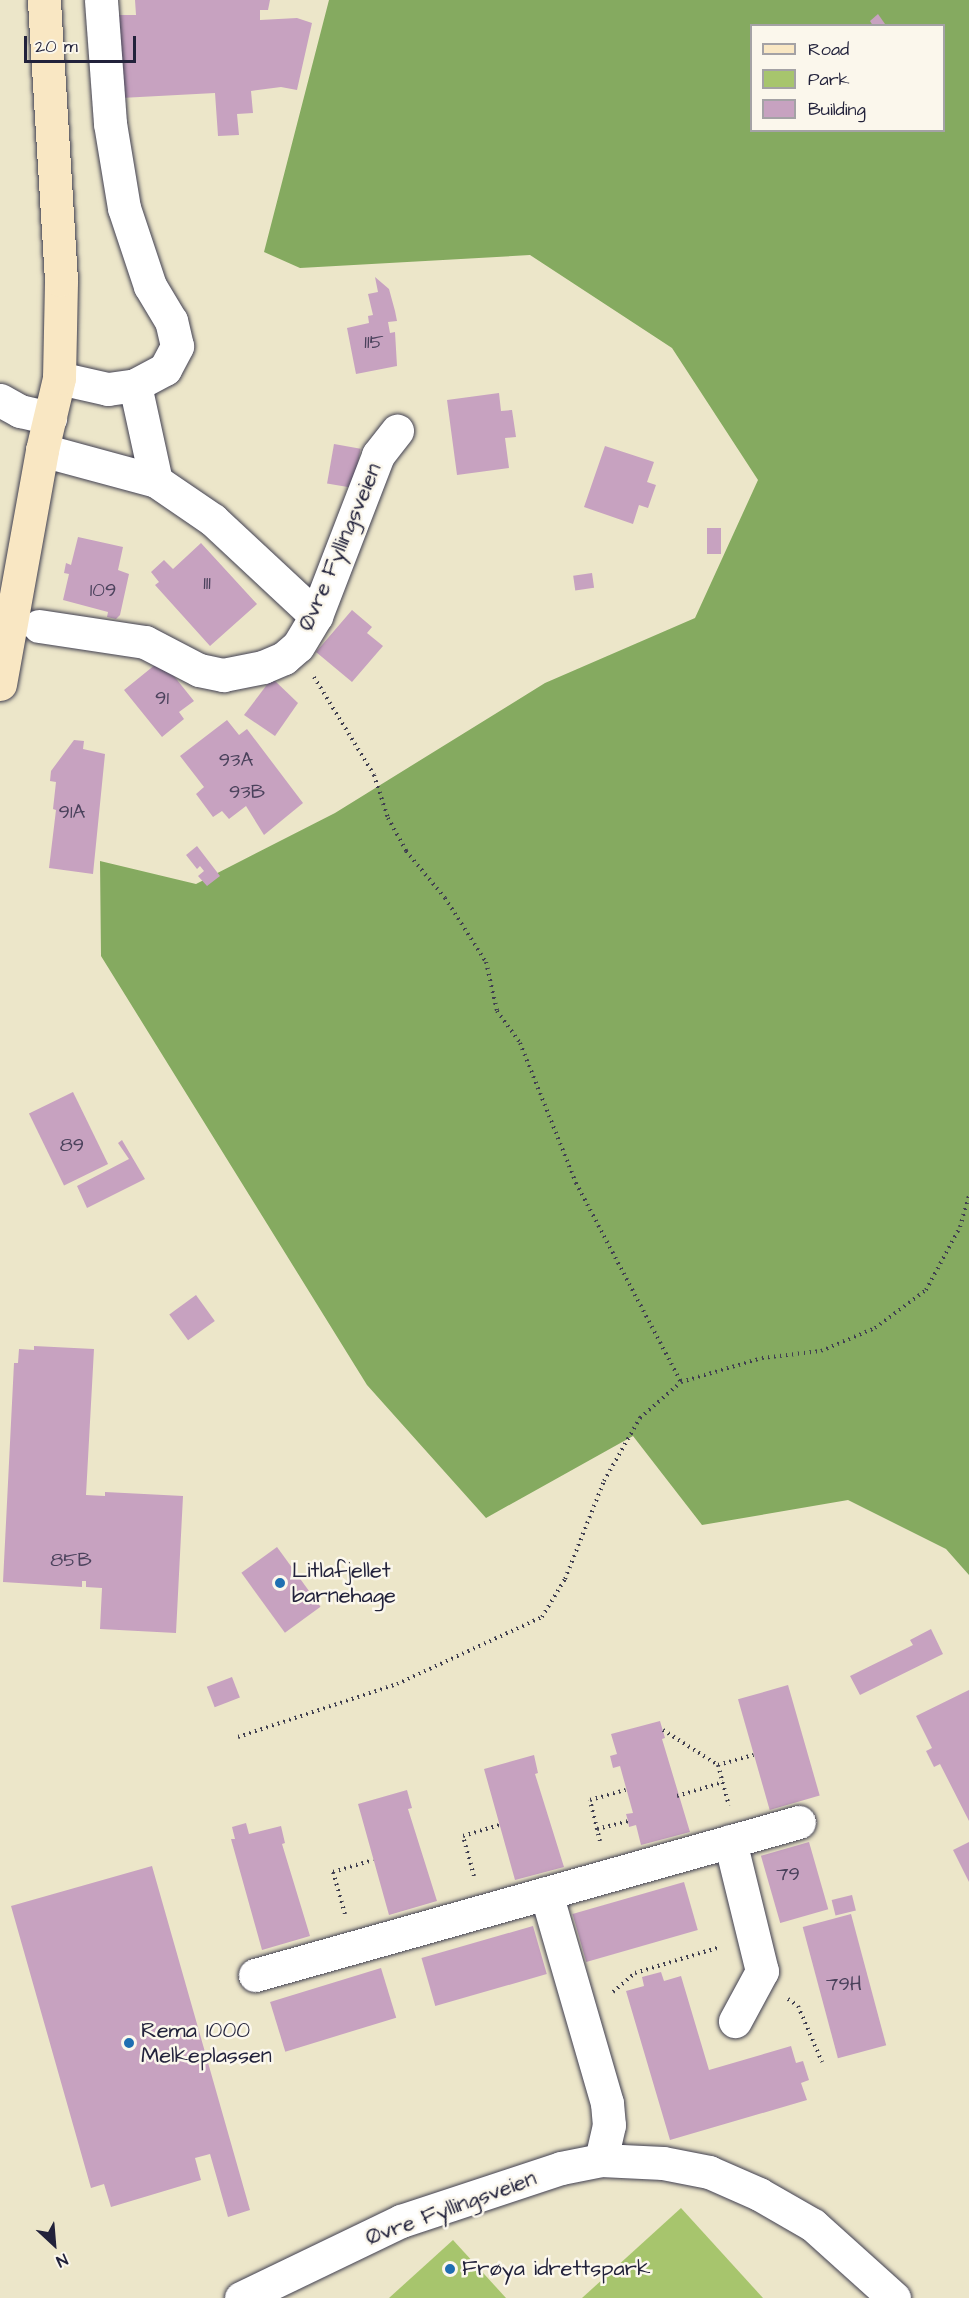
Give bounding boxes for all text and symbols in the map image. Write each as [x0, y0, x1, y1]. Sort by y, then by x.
scale bar [27, 24, 140, 62]
legend [750, 24, 945, 132]
text: 20 m [35, 34, 78, 59]
text: Road [808, 37, 849, 62]
text: Park [808, 67, 850, 92]
text: Building [808, 97, 866, 122]
house number: 115 [364, 330, 384, 354]
street label: Øvre Fyllingsveien [293, 459, 387, 635]
house number: 111 [203, 571, 211, 595]
house number: 109 [90, 578, 116, 602]
house number: 91 [155, 686, 169, 710]
house number: 93A [219, 748, 253, 772]
house number: 93B [229, 780, 265, 804]
house number: 91A [59, 800, 85, 824]
house number: 89 [60, 1133, 84, 1157]
house number: 85B [50, 1548, 92, 1572]
place label: Litlafjellet barnehage [292, 1557, 396, 1609]
marker: Litlafjellet barnehage [273, 1576, 287, 1590]
house number: 79 [776, 1862, 800, 1886]
house number: 79H [826, 1972, 862, 1996]
place label: Rema 1000 Melkeplassen [141, 2017, 272, 2068]
marker: Rema 1000 Melkeplassen [122, 2036, 136, 2050]
street label: Øvre Fyllingsveien [362, 2165, 540, 2251]
north arrow [24, 2214, 84, 2274]
text: N [53, 2248, 71, 2272]
place label: Frøya idrettspark [462, 2256, 650, 2282]
marker: Frøya idrettspark [443, 2262, 457, 2276]

